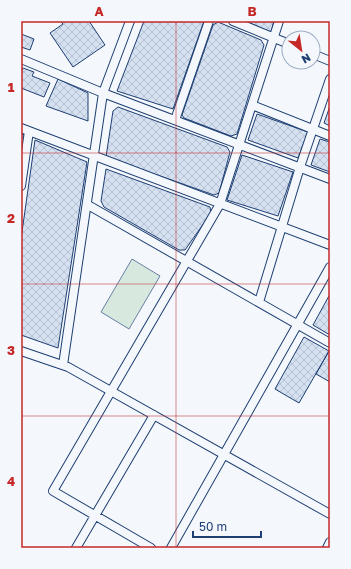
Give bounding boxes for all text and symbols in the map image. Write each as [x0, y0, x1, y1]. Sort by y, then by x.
text: A [94, 3, 104, 19]
text: B [247, 3, 257, 19]
north arrow [281, 30, 321, 70]
text: N [299, 51, 313, 67]
text: 1 [8, 79, 15, 95]
text: 2 [7, 210, 15, 226]
text: 3 [7, 342, 15, 358]
text: 4 [7, 473, 15, 489]
scale bar [193, 513, 261, 539]
text: 50 m [199, 519, 227, 534]

